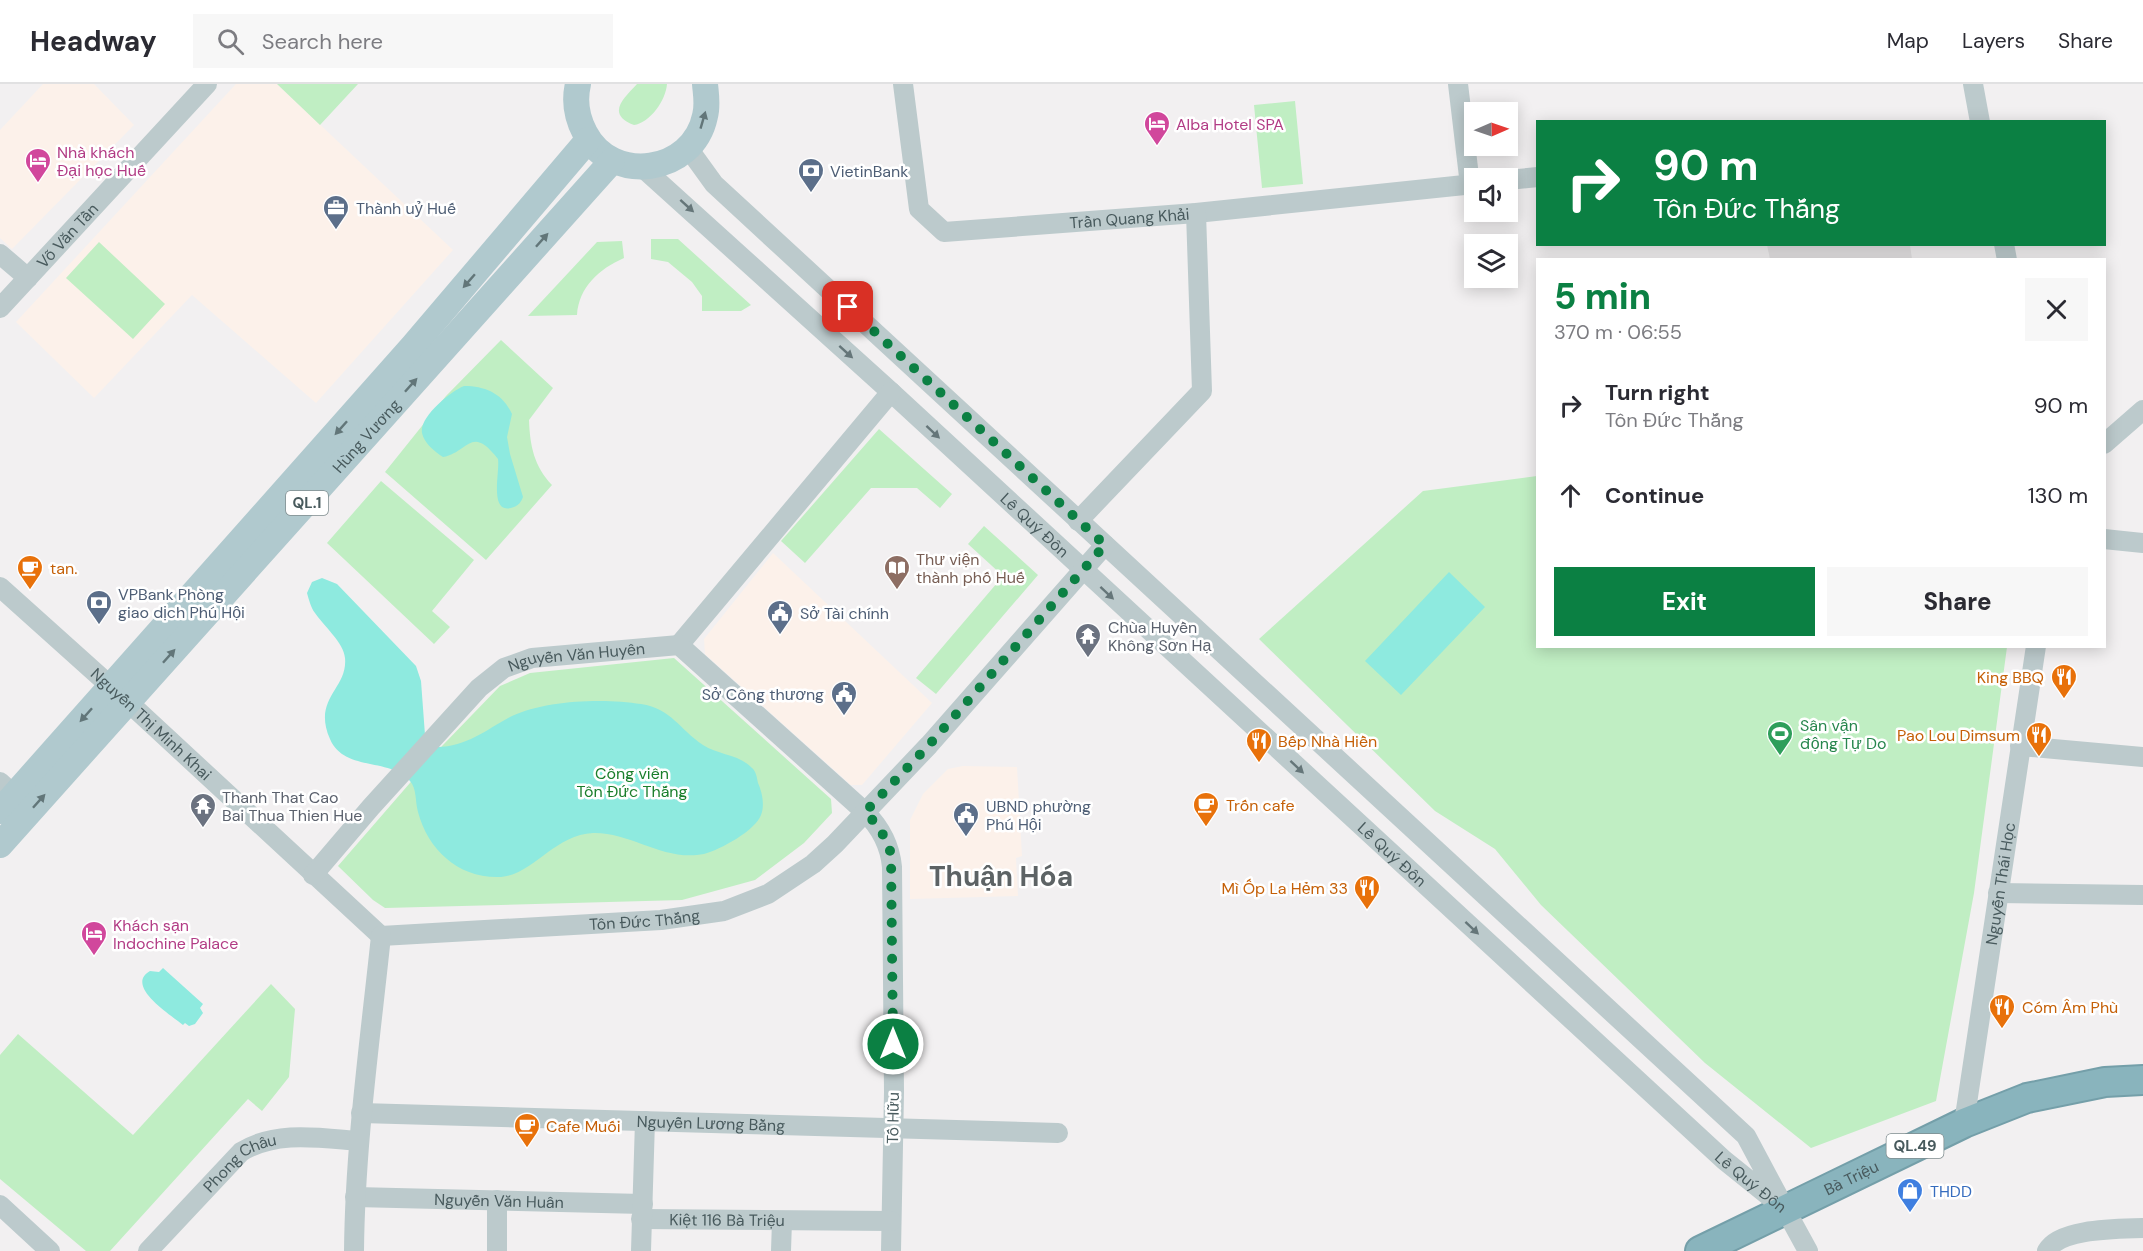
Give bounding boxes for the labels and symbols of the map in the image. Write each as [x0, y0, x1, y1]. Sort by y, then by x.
north arrow [1464, 102, 1518, 156]
hotel icon: Alba Hotel SPA [1142, 109, 1172, 147]
one-way arrow [699, 111, 708, 129]
place label: Alba Hotel SPA [1176, 114, 1284, 135]
place label: Nhà khách Đại học Huế [57, 142, 146, 181]
hotel icon: Nhà khách Đại học Huế [23, 146, 53, 184]
bank icon: VietinBank [796, 156, 826, 194]
place label: VietinBank [830, 161, 908, 182]
office icon: Thành uỷ Huế [321, 193, 351, 231]
street label: Võ Văn Tần [32, 198, 102, 272]
place label: Thành uỷ Huế [356, 198, 456, 219]
one-way arrow [679, 199, 694, 213]
street label: Trần Quang Khải [1069, 203, 1190, 233]
one-way arrow [534, 233, 548, 247]
one-way arrow [463, 273, 476, 288]
pin [822, 281, 873, 332]
one-way arrow [839, 345, 854, 359]
one-way arrow [404, 378, 418, 393]
street label: Hùng Vương [327, 394, 405, 477]
one-way arrow [335, 420, 348, 435]
one-way arrow [926, 425, 941, 439]
street label: Lê Quý Đôn [996, 488, 1074, 562]
road number: QL.1 [286, 491, 328, 515]
place label: Thư viện thành phố Huế [916, 549, 1025, 588]
cafe icon: tan. [15, 553, 45, 591]
library icon: Thư viện thành phố Huế [882, 553, 912, 591]
place label: tan. [50, 558, 77, 579]
place label: VPBank Phòng giao dịch Phú Hội [118, 584, 245, 623]
one-way arrow [1100, 586, 1115, 600]
bank icon: VPBank Phòng giao dịch Phú Hội [84, 588, 114, 626]
public building icon: Sở Tài chính [765, 598, 795, 636]
place label: Sở Tài chính [800, 603, 889, 624]
place label: Chùa Huyền Không Sơn Hạ [1108, 617, 1212, 656]
temple icon: Chùa Huyền Không Sơn Hạ [1073, 621, 1103, 659]
street label: Nguyễn Văn Huyên [505, 638, 646, 676]
one-way arrow [162, 648, 176, 663]
restaurant icon: King BBQ [2049, 662, 2079, 700]
street label: Nguyễn Thị Minh Khai [86, 663, 216, 785]
place label: King BBQ [1977, 667, 2044, 688]
public building icon: Sở Công thương [829, 679, 859, 717]
place label: Sở Công thương [702, 684, 824, 705]
one-way arrow [80, 707, 93, 722]
place label: Sân vận động Tự Do [1800, 715, 1887, 754]
sports icon: Sân vận động Tự Do [1765, 719, 1795, 757]
restaurant icon: Pao Lou Dimsum [2024, 720, 2054, 758]
place label: Pao Lou Dimsum [1897, 725, 2020, 746]
restaurant icon: Bếp Nhà Hiền [1244, 726, 1274, 764]
place label: Bếp Nhà Hiền [1278, 731, 1377, 752]
one-way arrow [1290, 760, 1305, 774]
park label: Công viên Tôn Đức Thắng [577, 763, 688, 802]
place label: Thanh That Cao Bai Thua Thien Hue [222, 787, 362, 826]
cafe icon: Trốn cafe [1191, 790, 1221, 828]
temple icon: Thanh That Cao Bai Thua Thien Hue [188, 791, 218, 829]
one-way arrow [32, 794, 45, 809]
place label: Trốn cafe [1226, 795, 1295, 816]
place label: UBND phường Phú Hội [986, 796, 1091, 835]
public building icon: UBND phường Phú Hội [951, 800, 981, 838]
street label: Lê Quý Đôn [1353, 817, 1431, 891]
street label: Nguyễn Thái Học [1980, 821, 2020, 947]
district label: Thuận Hóa [929, 858, 1073, 895]
restaurant icon: Mì Ốp La Hẻm 33 [1352, 873, 1382, 911]
place label: Mì Ốp La Hẻm 33 [1221, 878, 1348, 899]
street label: Tôn Đức Thắng [589, 904, 701, 935]
place label: Khách sạn Indochine Palace [113, 915, 238, 954]
hotel icon: Khách sạn Indochine Palace [79, 919, 109, 957]
one-way arrow [1464, 921, 1479, 934]
restaurant icon: Cóm Âm Phù [1987, 992, 2017, 1030]
place label: Cóm Âm Phù [2022, 997, 2118, 1018]
position arrow [861, 1012, 925, 1076]
street label: Tố Hữu [882, 1092, 904, 1144]
street label: Nguyễn Lương Bằng [636, 1110, 785, 1136]
cafe icon: Cafe Muối [512, 1111, 542, 1149]
place label: Cafe Muối [546, 1116, 621, 1137]
street label: Phong Châu [198, 1129, 278, 1197]
road number: QL.49 [1886, 1134, 1944, 1158]
street label: Lê Quý Đôn [1711, 1147, 1791, 1217]
street label: Bà Triệu [1820, 1155, 1882, 1200]
shop icon: THDD [1895, 1176, 1925, 1214]
place label: THDD [1930, 1181, 1972, 1202]
street label: Nguyễn Văn Huân [434, 1188, 564, 1213]
street label: Kiệt 116 Bà Triệu [669, 1209, 785, 1231]

